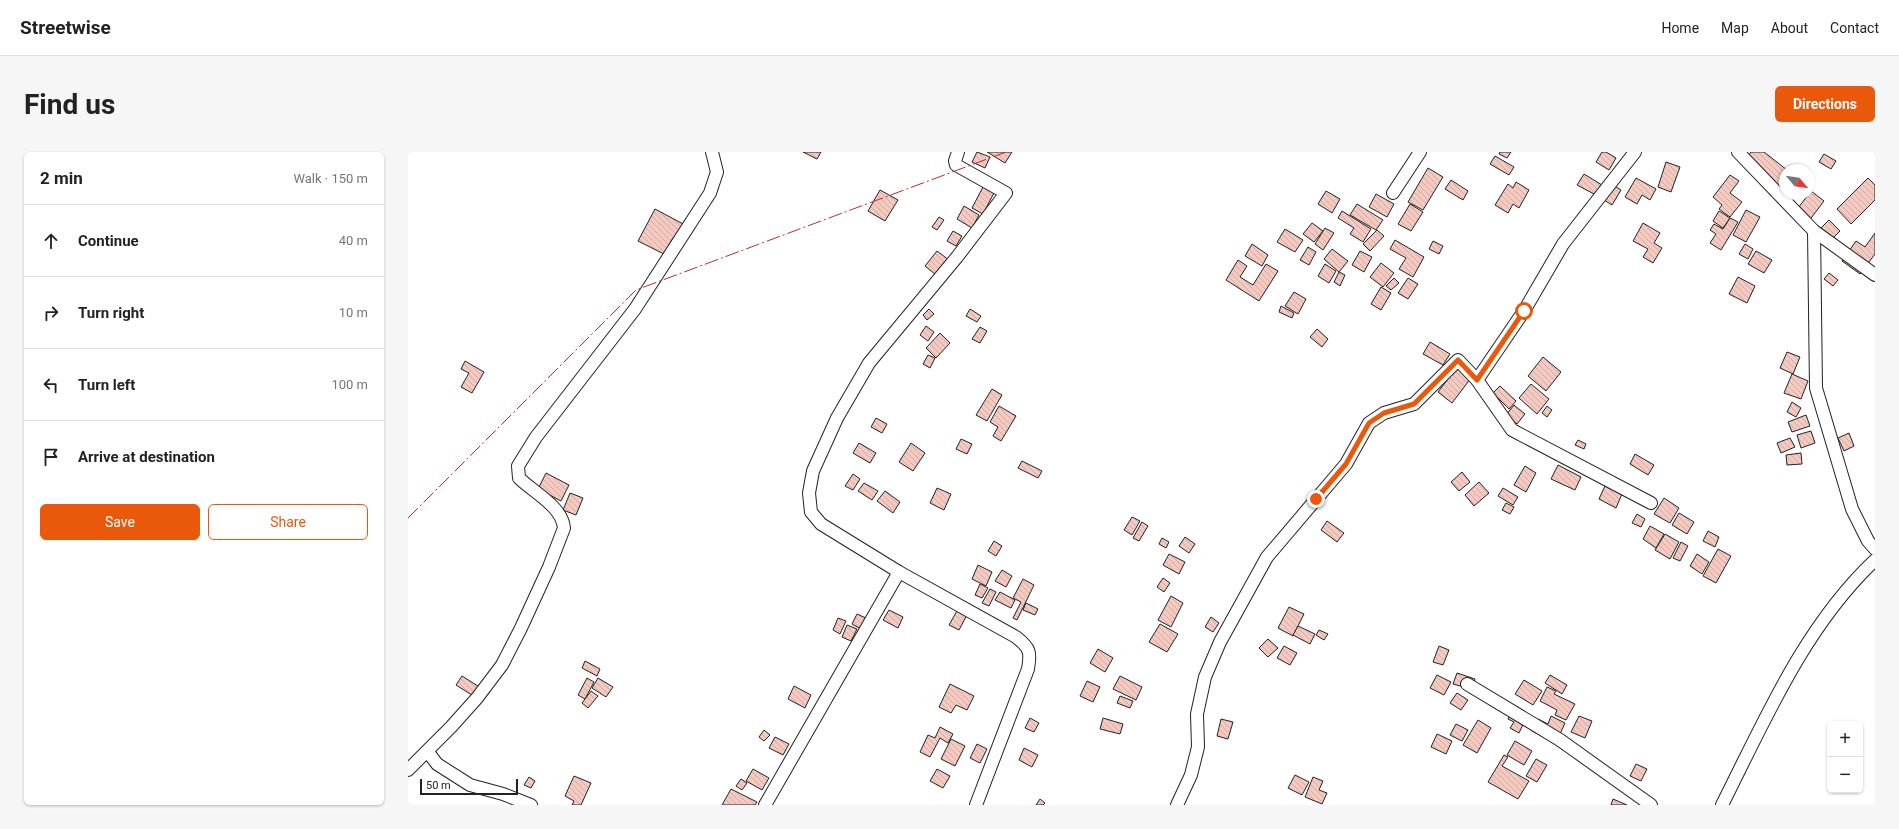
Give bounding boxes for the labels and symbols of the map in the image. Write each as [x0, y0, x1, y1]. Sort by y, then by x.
north arrow [1779, 164, 1815, 200]
route start [1515, 302, 1533, 320]
route end [1307, 490, 1325, 508]
scale bar [420, 777, 518, 796]

